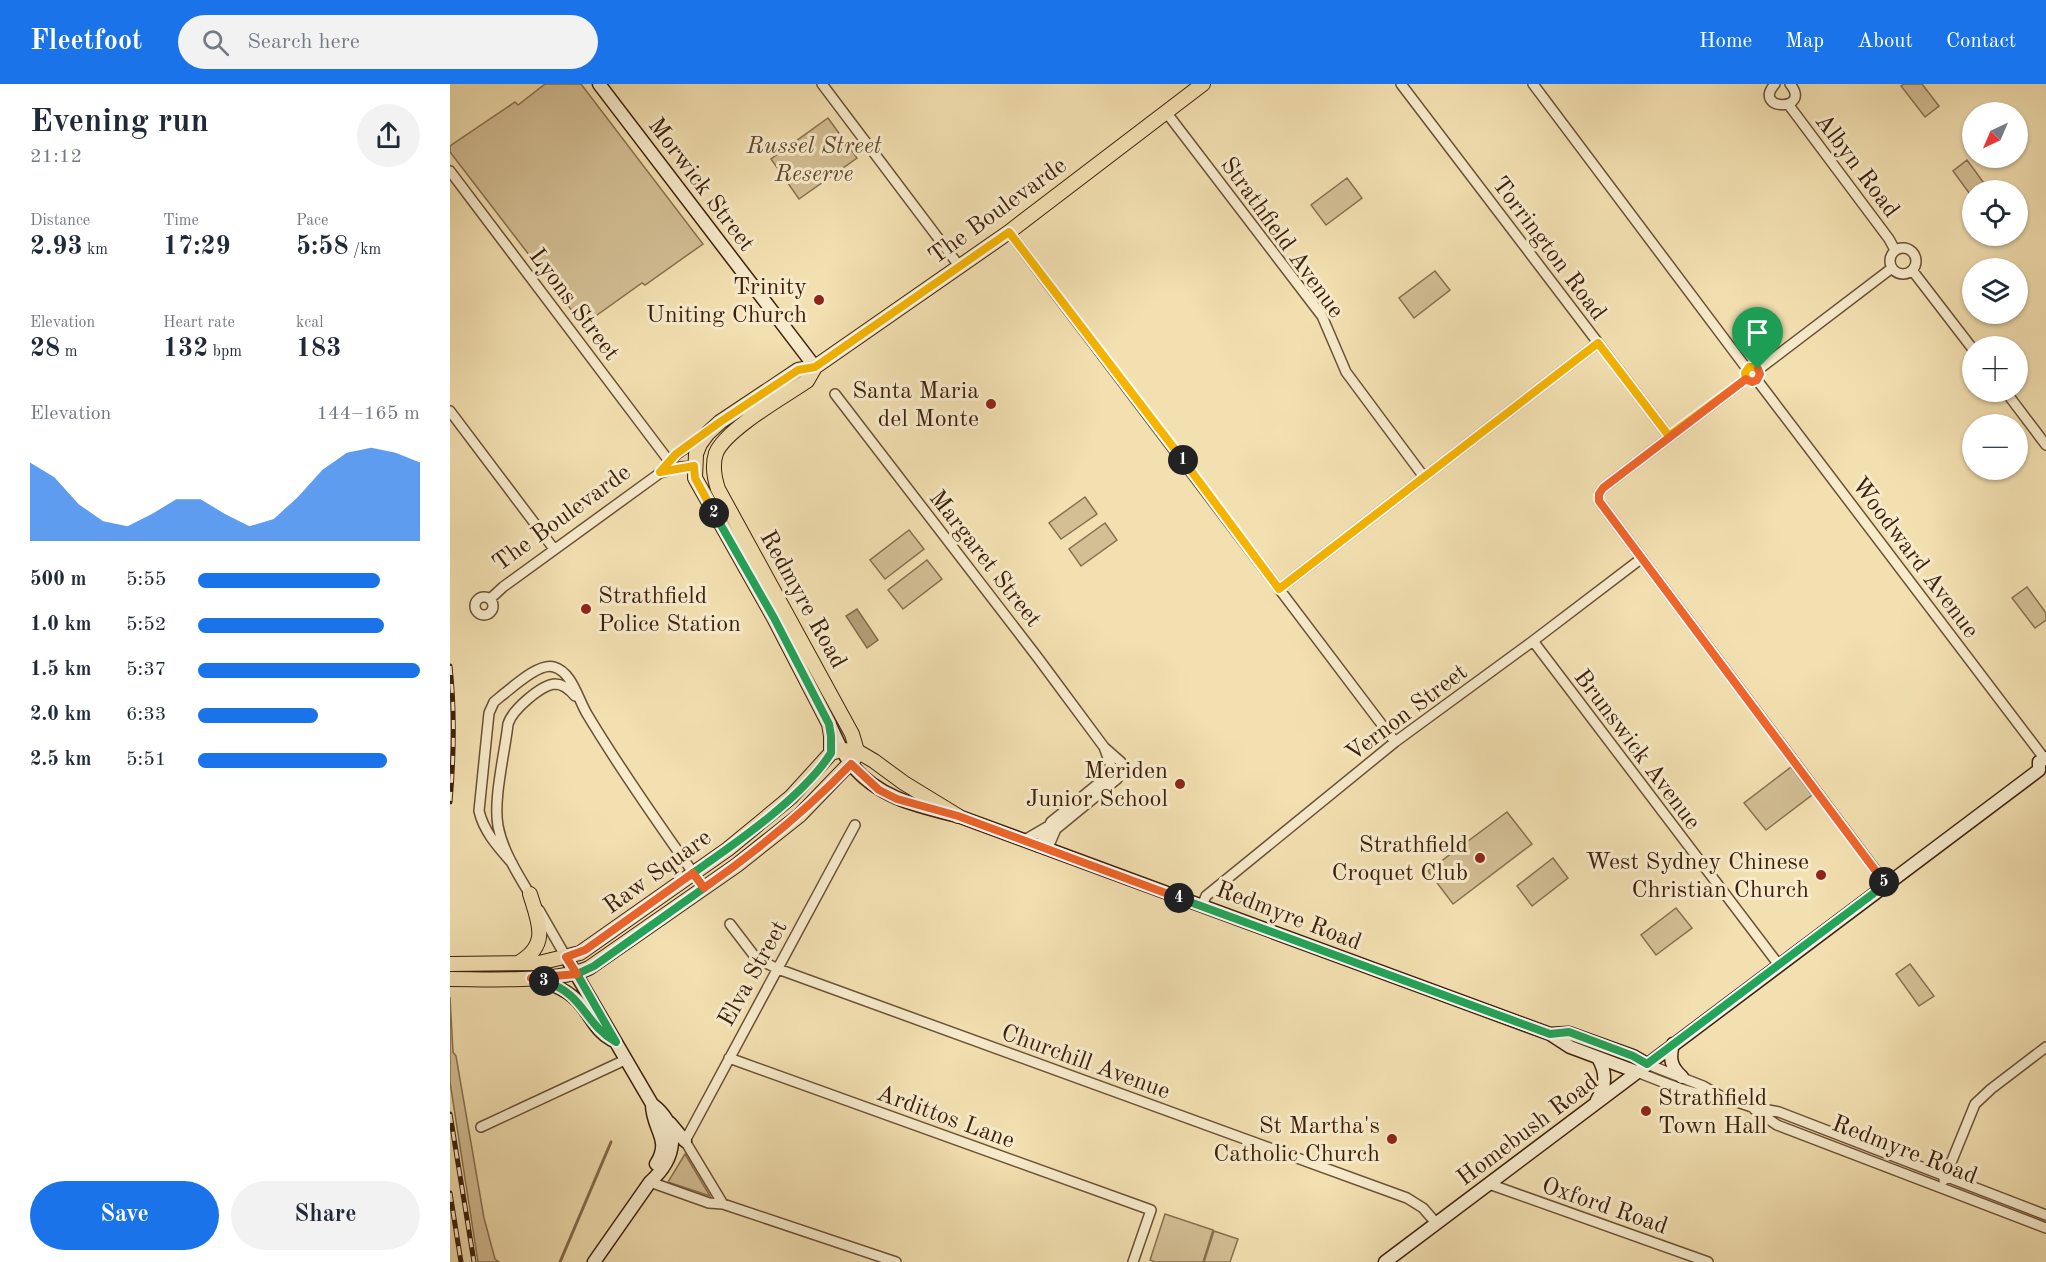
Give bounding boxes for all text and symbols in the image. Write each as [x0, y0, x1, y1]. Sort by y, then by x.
search box [178, 15, 598, 69]
icon: search [199, 26, 232, 59]
text: Fleetfoot [30, 28, 142, 56]
text: Search here [247, 31, 360, 53]
text: Home [1699, 31, 1752, 52]
text: Map [1785, 31, 1824, 52]
text: About [1857, 31, 1913, 52]
text: Contact [1946, 31, 2016, 52]
north arrow [1962, 102, 2028, 168]
map controls [1962, 102, 2028, 480]
button: share [357, 104, 420, 167]
text: Evening run [30, 106, 209, 139]
street label: Albyn Road [1810, 110, 1903, 223]
street label: Morwick Street [643, 114, 758, 256]
park label: Russel Street Reserve [746, 135, 882, 187]
text: 21:12 [30, 147, 82, 167]
street label: Strathfield Avenue [1215, 153, 1348, 323]
street label: The Boulevarde [925, 154, 1072, 270]
street label: Torrington Road [1487, 173, 1610, 325]
button: locate [1962, 180, 2028, 246]
text: Distance [30, 213, 90, 229]
text: Time [163, 213, 199, 229]
text: Pace [296, 213, 328, 229]
text: 2.93 [30, 234, 83, 260]
text: 17:29 [163, 234, 231, 260]
text: 5:58 [296, 234, 349, 260]
text: km [83, 242, 108, 258]
text: /km [349, 242, 381, 258]
street label: Lyons Street [524, 245, 623, 366]
button: layers [1962, 258, 2028, 324]
place label: Trinity Uniting Church [646, 276, 807, 328]
marker: Trinity Uniting Church [812, 293, 826, 307]
pin [1732, 307, 1783, 369]
text: Elevation [30, 315, 95, 331]
text: Heart rate [163, 315, 235, 331]
text: kcal [296, 315, 324, 331]
icon: arrive [1741, 316, 1774, 349]
text: 28 [30, 336, 60, 362]
text: 132 [163, 336, 208, 362]
text: 183 [296, 336, 341, 362]
button: + [1962, 336, 2028, 402]
text: m [60, 344, 77, 360]
text: bpm [208, 344, 242, 360]
place label: Santa Maria del Monte [852, 380, 979, 432]
marker: Santa Maria del Monte [984, 397, 998, 411]
text: Elevation [30, 404, 111, 424]
text: 144–165 m [317, 404, 420, 424]
button: − [1962, 414, 2028, 480]
pin: 1 [1168, 445, 1198, 475]
text: 1 [1178, 452, 1188, 468]
street label: The Boulevarde [489, 461, 636, 577]
street label: Woodward Avenue [1846, 473, 1983, 643]
street label: Margaret Street [924, 486, 1045, 632]
pin: 2 [699, 498, 729, 528]
text: 2 [709, 505, 719, 521]
street label: Redmyre Road [755, 527, 850, 673]
text: 500 m [30, 570, 86, 590]
text: 5:55 [126, 570, 166, 590]
place label: Strathfield Police Station [598, 585, 741, 637]
marker: Strathfield Police Station [579, 602, 593, 616]
text: 1.0 km [30, 615, 92, 635]
text: 5:52 [126, 615, 166, 635]
text: 1.5 km [30, 660, 92, 680]
text: 5:37 [126, 660, 166, 680]
street label: Vernon Street [1342, 660, 1472, 767]
street label: Brunswick Avenue [1569, 666, 1704, 835]
text: 2.0 km [30, 705, 92, 725]
text: 6:33 [126, 705, 166, 725]
text: 2.5 km [30, 750, 92, 770]
text: 5:51 [126, 750, 166, 770]
place label: Meriden Junior School [1026, 760, 1168, 812]
marker: Meriden Junior School [1173, 777, 1187, 791]
street label: Raw Square [600, 826, 716, 919]
place label: Strathfield Croquet Club [1331, 834, 1468, 886]
marker: Strathfield Croquet Club [1473, 851, 1487, 865]
place label: West Sydney Chinese Christian Church [1586, 851, 1809, 903]
pin: 5 [1869, 867, 1899, 897]
marker: West Sydney Chinese Christian Church [1814, 868, 1828, 882]
text: 5 [1879, 874, 1889, 890]
street label: Redmyre Road [1212, 878, 1364, 956]
pin: 4 [1164, 883, 1194, 913]
text: 4 [1174, 890, 1184, 906]
street label: Elva Street [715, 917, 793, 1031]
pin: 3 [529, 966, 559, 996]
text: 3 [539, 973, 549, 989]
street label: Churchill Avenue [998, 1021, 1173, 1105]
street label: Homebush Road [1453, 1070, 1603, 1191]
street label: Ardittos Lane [873, 1082, 1018, 1154]
place label: Strathfield Town Hall [1658, 1087, 1767, 1139]
marker: Strathfield Town Hall [1639, 1104, 1653, 1118]
street label: Redmyre Road [1828, 1112, 1980, 1190]
place label: St Martha's Catholic Church [1213, 1115, 1380, 1167]
marker: St Martha's Catholic Church [1385, 1132, 1399, 1146]
street label: Oxford Road [1538, 1174, 1671, 1240]
button: Save [30, 1181, 219, 1250]
button: Share [231, 1181, 420, 1250]

